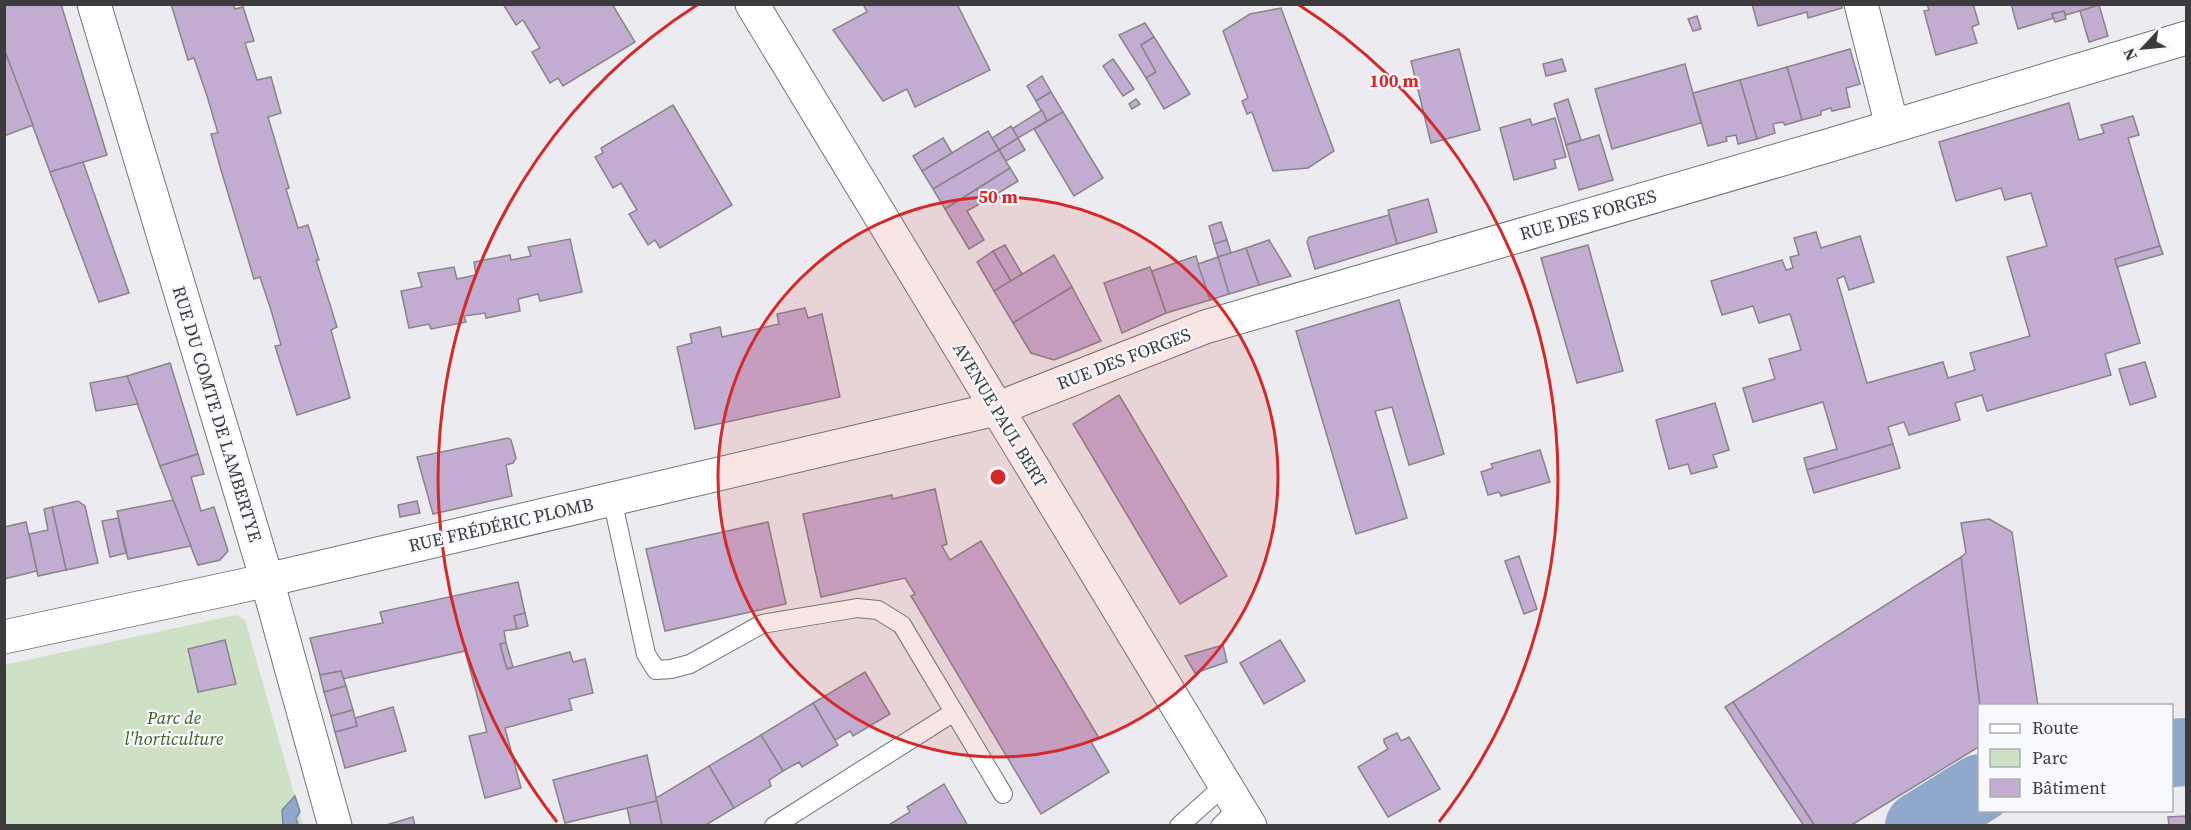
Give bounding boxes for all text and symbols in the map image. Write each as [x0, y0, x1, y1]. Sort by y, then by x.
north arrow [2113, 18, 2173, 78]
text: N [2117, 44, 2142, 65]
text: 100 m [1369, 68, 1419, 93]
street label: RUE DES FORGES [1516, 183, 1659, 246]
text: 50 m [978, 184, 1018, 209]
street label: RUE DU COMTE DE LAMBERTYE [167, 283, 268, 545]
street label: RUE DES FORGES [1053, 322, 1194, 396]
street label: AVENUE PAUL BERT [947, 337, 1054, 492]
centre of rings [988, 467, 1008, 487]
street label: RUE FRÉDÉRIC PLOMB [406, 491, 596, 558]
legend [1978, 704, 2173, 812]
park label: Parc de l'horticulture [125, 705, 224, 751]
text: Route [2032, 715, 2079, 740]
text: Parc [2032, 745, 2068, 770]
text: Bâtiment [2032, 775, 2106, 800]

